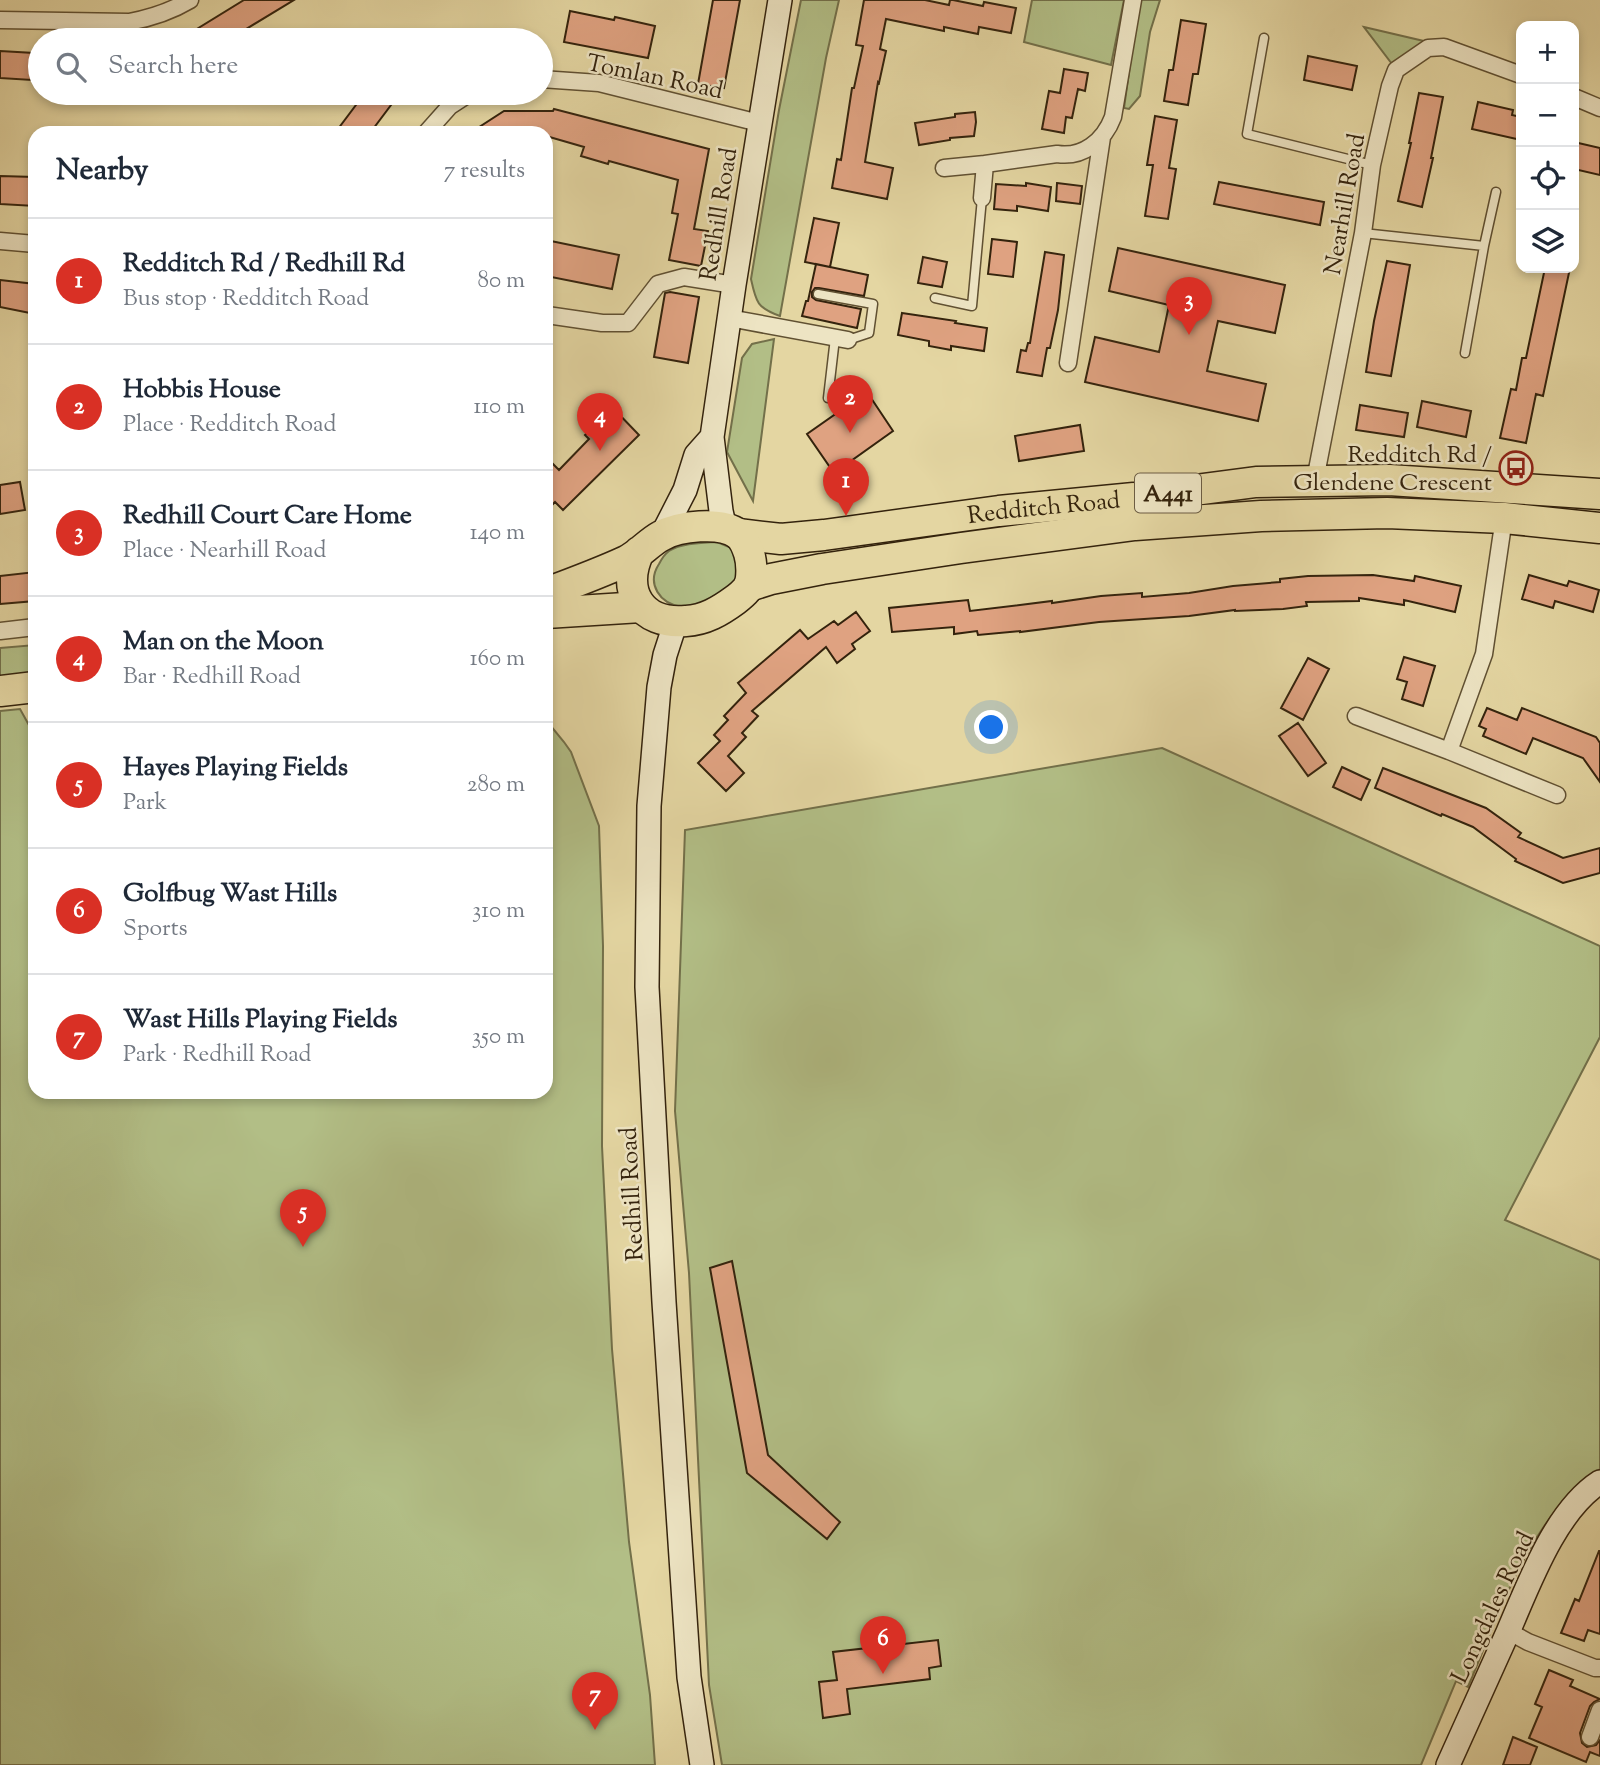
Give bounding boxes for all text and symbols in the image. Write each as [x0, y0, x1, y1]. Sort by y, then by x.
map controls [1516, 21, 1579, 273]
button: + [1516, 21, 1579, 84]
search box [28, 28, 553, 105]
street label: Tomlan Road [583, 47, 726, 109]
icon: search [52, 48, 90, 86]
text: Search here [108, 48, 238, 85]
button: − [1516, 84, 1579, 147]
street label: Nearhill Road [1317, 131, 1375, 278]
street label: Redhill Road [693, 145, 747, 283]
button: locate [1516, 147, 1579, 210]
text: Nearby [56, 150, 148, 193]
text: 7 results [444, 155, 525, 188]
button: layers [1516, 210, 1579, 273]
text: Redditch Rd / Redhill Rd [123, 246, 405, 283]
text: 1 [75, 265, 83, 298]
text: 80 m [477, 265, 525, 298]
pin: 3 [1166, 277, 1212, 335]
text: Bus stop · Redditch Road [123, 283, 369, 316]
text: Hobbis House [123, 372, 281, 409]
pin: 2 [827, 375, 873, 433]
text: 2 [74, 391, 84, 424]
text: 110 m [474, 391, 525, 424]
pin: 4 [577, 393, 623, 451]
text: Place · Redditch Road [123, 409, 336, 442]
place label: Redditch Rd / Glendene Crescent [1293, 439, 1492, 501]
bus stop icon: Redditch Rd / Glendene Crescent [1497, 449, 1535, 487]
pin: 1 [823, 458, 869, 516]
road number: A441 [1135, 474, 1201, 512]
street label: Redditch Road [965, 484, 1122, 534]
text: Redhill Court Care Home [123, 498, 412, 535]
text: 3 [74, 517, 84, 550]
text: 140 m [470, 517, 525, 550]
text: Place · Nearhill Road [123, 535, 326, 568]
text: Man on the Moon [123, 624, 324, 661]
text: 4 [73, 643, 85, 676]
text: 160 m [470, 643, 525, 676]
text: Bar · Redhill Road [123, 661, 301, 694]
your location [974, 710, 1008, 744]
text: Hayes Playing Fields [123, 750, 348, 787]
text: 5 [75, 769, 83, 802]
text: 280 m [467, 769, 525, 802]
text: Park [123, 787, 167, 820]
text: Golfbug Wast Hills [123, 876, 337, 913]
text: 6 [73, 895, 85, 928]
text: 310 m [472, 895, 525, 928]
text: Sports [123, 913, 188, 946]
text: Wast Hills Playing Fields [123, 1002, 398, 1039]
text: 7 [73, 1021, 85, 1054]
text: 350 m [472, 1021, 525, 1054]
text: Park · Redhill Road [123, 1039, 312, 1072]
street label: Redhill Road [612, 1125, 653, 1262]
pin: 5 [280, 1189, 326, 1247]
street label: Longdales Road [1444, 1526, 1544, 1689]
pin: 6 [860, 1616, 906, 1674]
pin: 7 [572, 1672, 618, 1730]

